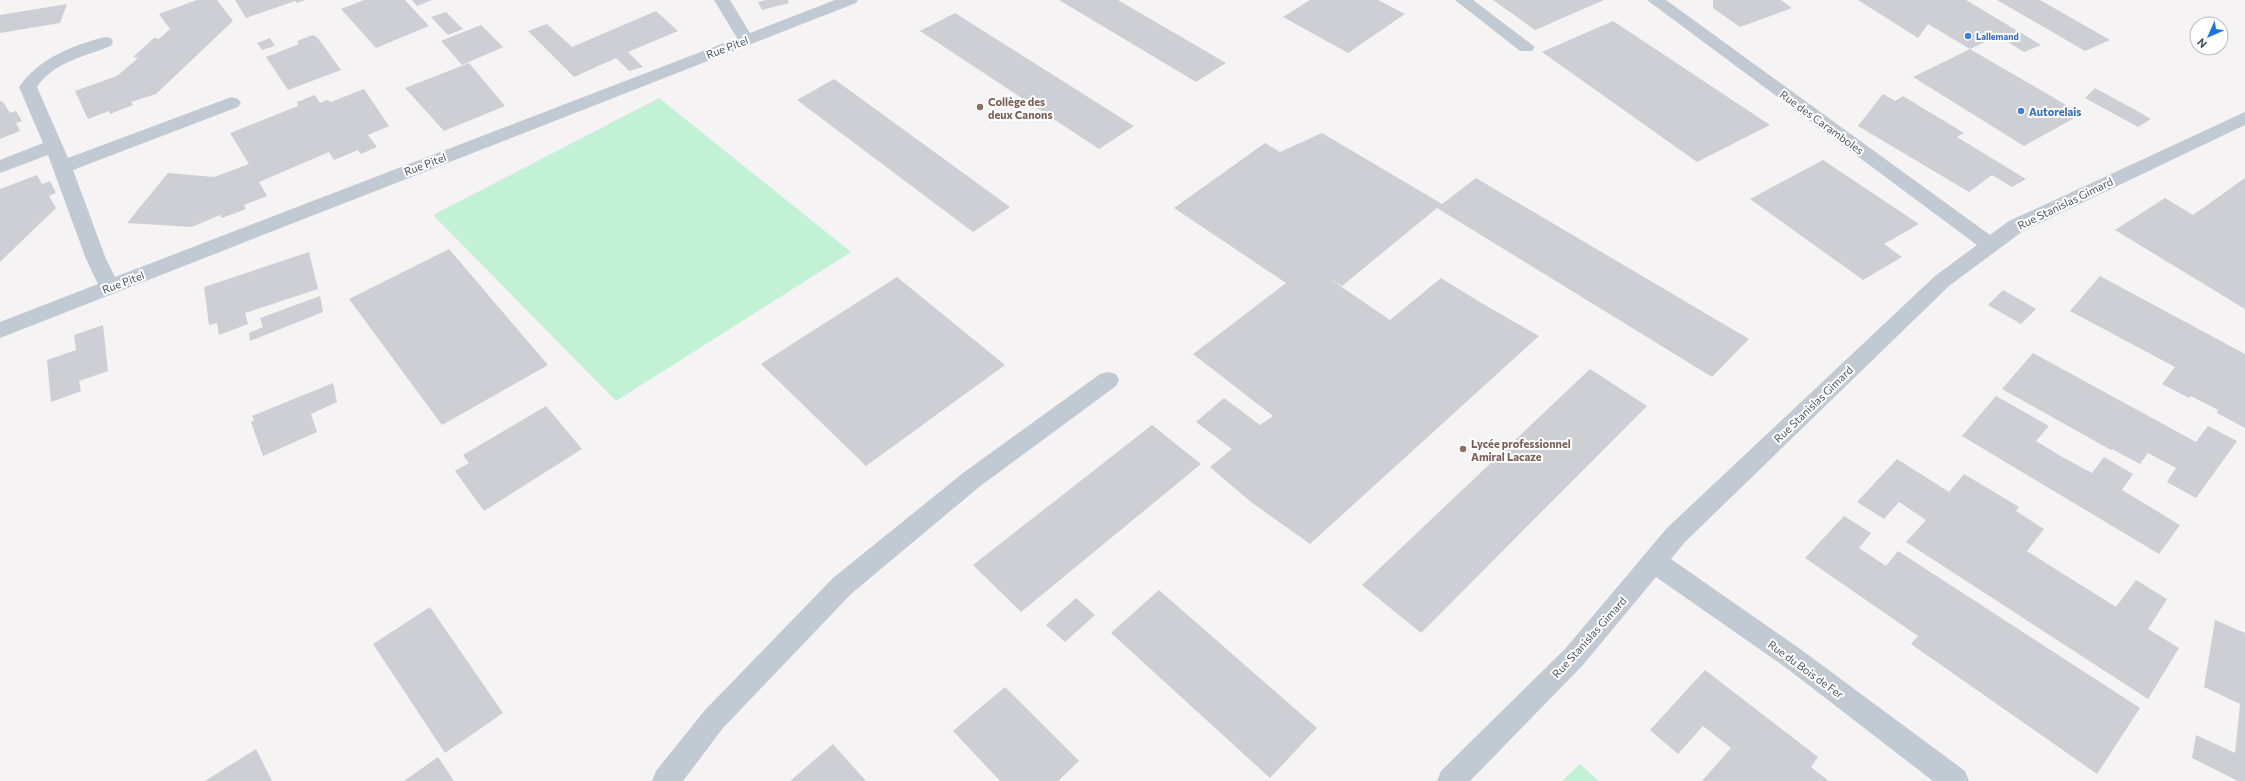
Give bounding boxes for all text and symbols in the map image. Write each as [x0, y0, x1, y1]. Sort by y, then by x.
north arrow [2189, 16, 2229, 56]
marker: Lallemand [1963, 31, 1973, 41]
place label: Lallemand [1976, 31, 2019, 42]
street label: Rue Pitel [704, 33, 750, 61]
text: N [2194, 36, 2209, 51]
street label: Rue des Caramboles [1778, 87, 1866, 157]
place label: Collège des deux Canons [988, 95, 1053, 121]
marker: Collège des deux Canons [975, 102, 985, 112]
place label: Autorelais [2029, 105, 2081, 118]
marker: Autorelais [2016, 106, 2026, 116]
street label: Rue Pitel [402, 150, 448, 178]
street label: Rue Stanislas Gimard [2015, 174, 2115, 232]
street label: Rue Pitel [100, 268, 146, 296]
street label: Rue Stanislas Gimard [1771, 363, 1855, 445]
place label: Lycée professionnel Amiral Lacaze [1471, 437, 1571, 463]
marker: Lycée professionnel Amiral Lacaze [1458, 444, 1468, 454]
street label: Rue Stanislas Gimard [1549, 594, 1629, 680]
street label: Rue du Bois de Fer [1766, 637, 1847, 701]

